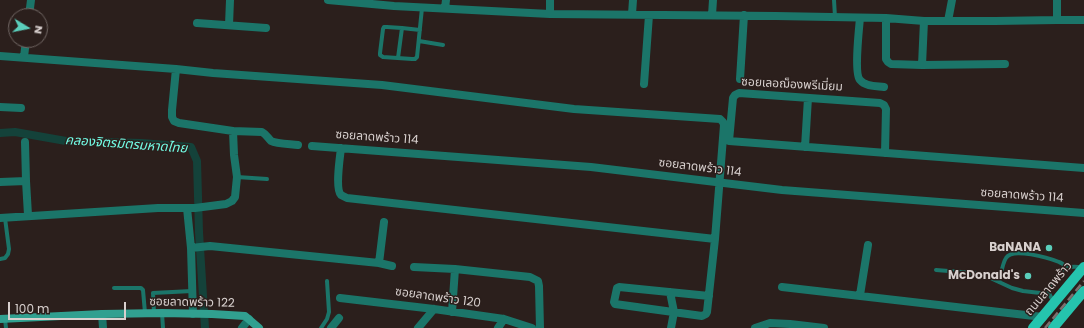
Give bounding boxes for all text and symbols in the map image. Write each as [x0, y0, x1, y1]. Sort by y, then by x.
north arrow [8, 8, 48, 48]
text: N [30, 24, 47, 35]
street label: ซอยเลอฌ็องพรีเมี่ยม [741, 75, 843, 95]
street label: ซอยลาดพร้าว 114 [335, 128, 419, 148]
water label: คลองจิตรมิตรมหาดไทย [64, 133, 188, 157]
street label: ซอยลาดพร้าว 114 [658, 156, 742, 180]
street label: ซอยลาดพร้าว 114 [980, 186, 1064, 206]
place label: BaNANA [989, 241, 1041, 255]
marker: BaNANA [1044, 243, 1054, 253]
street label: ถนนลาดพร้าว [1022, 259, 1076, 319]
place label: McDonald's [948, 269, 1020, 283]
marker: McDonald's [1023, 271, 1033, 281]
street label: ซอยลาดพร้าว 120 [394, 285, 482, 311]
scale bar [10, 294, 128, 320]
street label: ซอยลาดพร้าว 122 [149, 295, 235, 311]
text: 100 m [15, 300, 49, 317]

